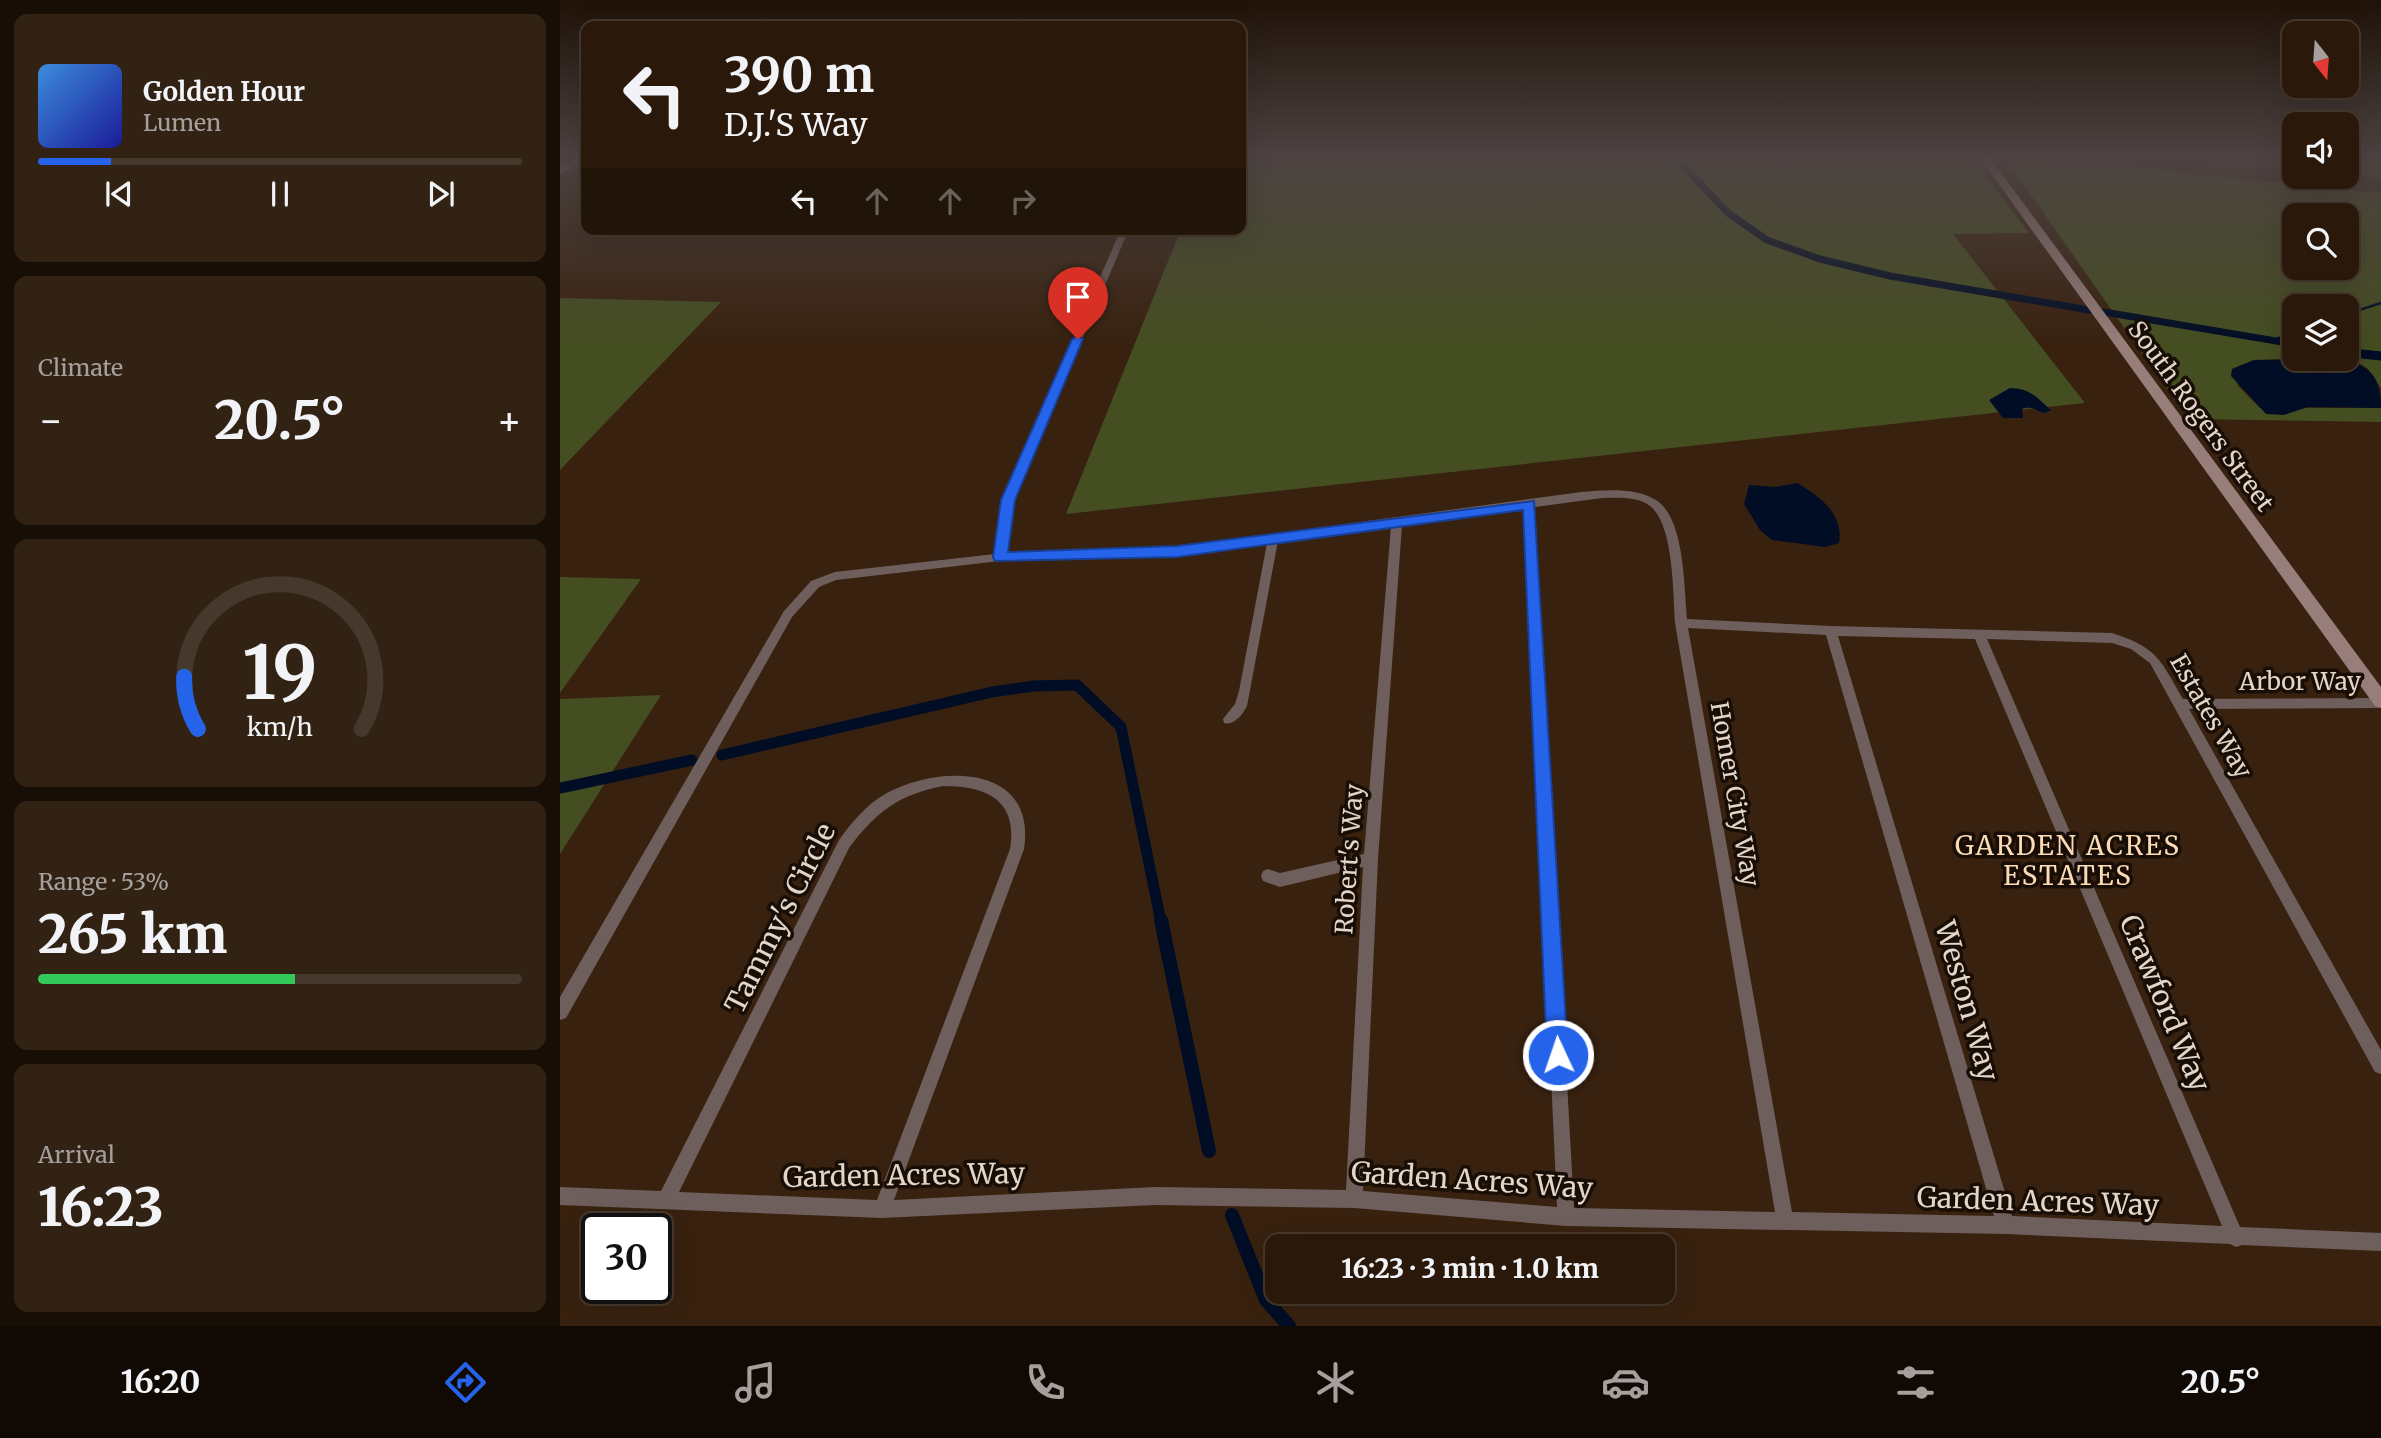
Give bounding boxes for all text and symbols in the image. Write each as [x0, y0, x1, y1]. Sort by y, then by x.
north arrow [2282, 21, 2359, 98]
map controls [2282, 21, 2359, 371]
text: 390 m [724, 44, 874, 105]
icon: left [609, 49, 700, 140]
text: Golden Hour [143, 75, 305, 108]
text: D.J.'S Way [724, 105, 868, 145]
text: Lumen [143, 108, 221, 137]
button: sound [2282, 112, 2359, 189]
icon: previous [100, 175, 138, 213]
icon: pause [261, 175, 299, 213]
icon: next [422, 175, 460, 213]
icon: left [785, 182, 823, 220]
icon: ahead [858, 182, 896, 220]
icon: ahead [931, 182, 969, 220]
icon: right [1004, 182, 1042, 220]
button: search [2282, 203, 2359, 280]
pin [1048, 267, 1108, 339]
icon: arrive [1059, 278, 1097, 316]
button: layers [2282, 294, 2359, 371]
street label: South Rogers Street [2121, 315, 2281, 518]
text: Climate [38, 353, 123, 382]
text: 20.5° [214, 388, 346, 453]
text: − [38, 397, 63, 444]
text: + [497, 397, 522, 444]
text: 19 [242, 627, 318, 719]
street label: Estates Way [2163, 648, 2259, 784]
street label: Arbor Way [2238, 666, 2361, 697]
street label: Homer City Way [1704, 699, 1766, 889]
text: km/h [247, 711, 313, 743]
street label: Robert's Way [1328, 783, 1370, 935]
street label: Tammy's Circle [717, 817, 843, 1019]
district label: GARDEN ACRES ESTATES [1955, 829, 2181, 892]
text: Range · 53% [38, 867, 169, 896]
text: 265 km [38, 902, 227, 967]
street label: Crawford Way [2112, 909, 2219, 1097]
street label: Weston Way [1927, 916, 2007, 1086]
position arrow [1521, 1018, 1595, 1092]
text: Arrival [38, 1140, 115, 1169]
street label: Garden Acres Way [1350, 1154, 1595, 1206]
street label: Garden Acres Way [783, 1155, 1026, 1195]
text: 16:23 [38, 1175, 164, 1240]
street label: Garden Acres Way [1916, 1179, 2160, 1223]
speed limit sign: 30 [581, 1213, 672, 1304]
text: 16:23 · 3 min · 1.0 km [1341, 1252, 1599, 1285]
icon: directions [441, 1358, 490, 1407]
icon: music [731, 1358, 780, 1407]
icon: phone [1021, 1358, 1070, 1407]
icon: climate [1311, 1358, 1360, 1407]
icon: car [1601, 1358, 1650, 1407]
icon: filters [1891, 1358, 1940, 1407]
text: 16:20 [120, 1362, 200, 1402]
text: 20.5° [2181, 1362, 2261, 1402]

